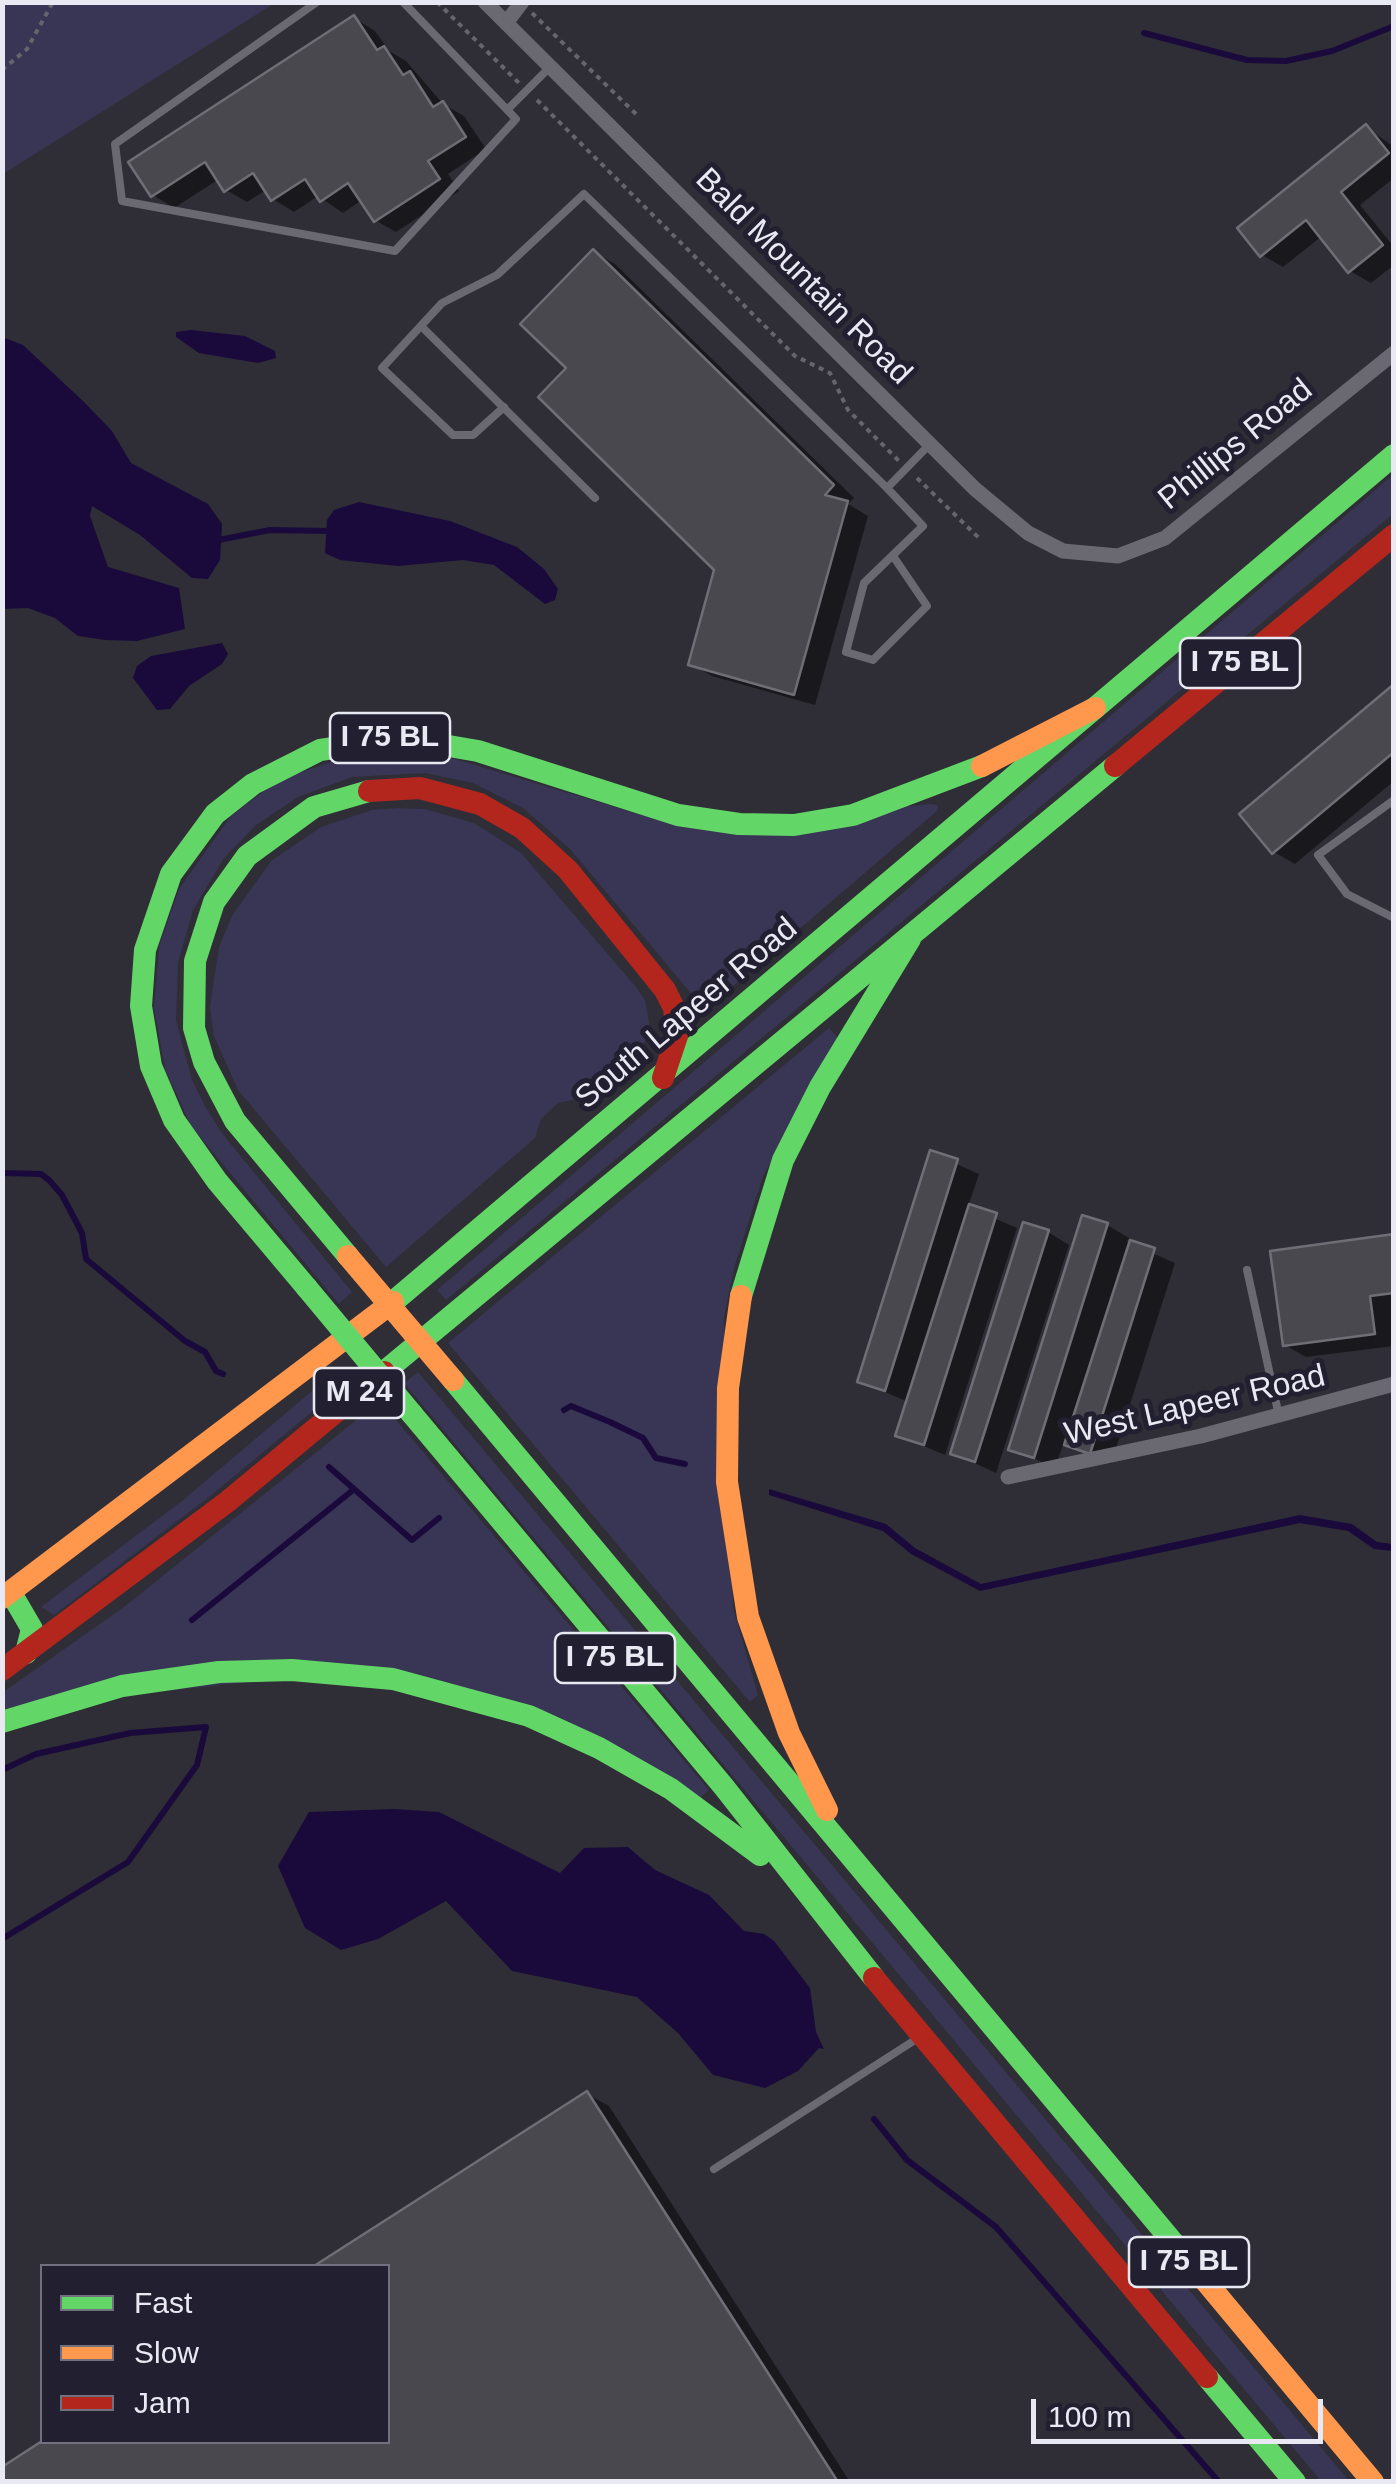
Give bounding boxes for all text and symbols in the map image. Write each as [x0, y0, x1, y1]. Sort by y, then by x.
street label: Bald Mountain Road [687, 161, 919, 393]
street label: Phillips Road [1151, 371, 1321, 519]
road number: I 75 BL [1180, 638, 1300, 688]
road number: I 75 BL [330, 713, 450, 763]
street label: South Lapeer Road [568, 910, 806, 1118]
street label: West Lapeer Road [1061, 1357, 1329, 1455]
road number: M 24 [314, 1368, 404, 1418]
road number: I 75 BL [555, 1633, 675, 1683]
road number: I 75 BL [1129, 2237, 1249, 2287]
legend [40, 2264, 390, 2444]
text: Fast [134, 2286, 192, 2319]
text: Slow [134, 2336, 199, 2369]
scale bar [1036, 2379, 1328, 2441]
text: Jam [134, 2386, 191, 2419]
text: 100 m [1048, 2400, 1131, 2433]

